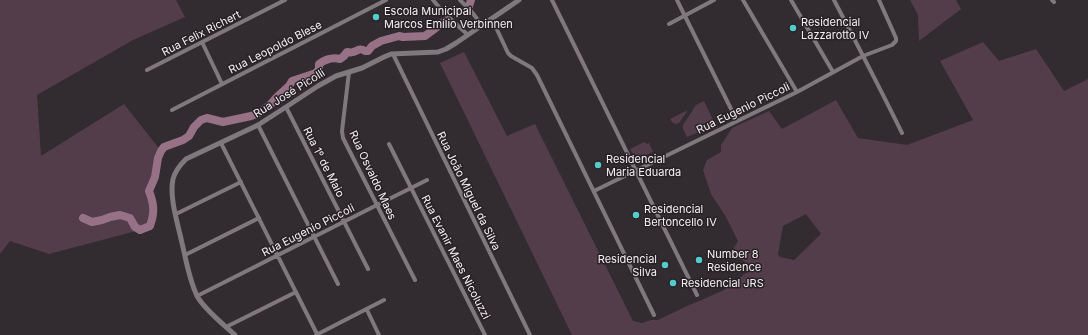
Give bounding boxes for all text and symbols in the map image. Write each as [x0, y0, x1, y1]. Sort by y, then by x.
place label: Escola Municipal Marcos Emílio Verbinnen [384, 4, 513, 31]
street label: Rua Felix Richert [159, 7, 243, 59]
marker: Escola Municipal Marcos Emílio Verbinnen [371, 12, 381, 22]
place label: Residencial Lazzarotto IV [801, 15, 870, 42]
street label: Rua Leopoldo Blese [226, 17, 324, 77]
marker: Residencial Lazzarotto IV [788, 23, 798, 33]
street label: Rua José Picolli [251, 65, 327, 121]
street label: Rua Eugenio Piccoli [694, 79, 792, 137]
street label: Rua 1º de Maio [300, 125, 348, 200]
street label: Rua Osvaldo Maes [346, 128, 400, 222]
street label: Rua João Miguel da Silva [434, 129, 504, 253]
place label: Residencial Maria Eduarda [606, 152, 681, 179]
marker: Residencial Maria Eduarda [593, 160, 603, 170]
street label: Rua Evanir Maes Nicoluzzi [419, 193, 493, 321]
street label: Rua Eugenio Piccoli [259, 201, 357, 259]
place label: Residencial Bertoncello IV [644, 202, 717, 229]
marker: Residencial Bertoncello IV [631, 210, 641, 220]
place label: Number 8 Residence [707, 247, 761, 274]
place label: Residencial Silva [598, 252, 657, 279]
marker: Number 8 Residence [694, 255, 704, 265]
marker: Residencial Silva [660, 260, 670, 270]
place label: Residencial JRS [681, 276, 764, 290]
marker: Residencial JRS [668, 278, 678, 288]

